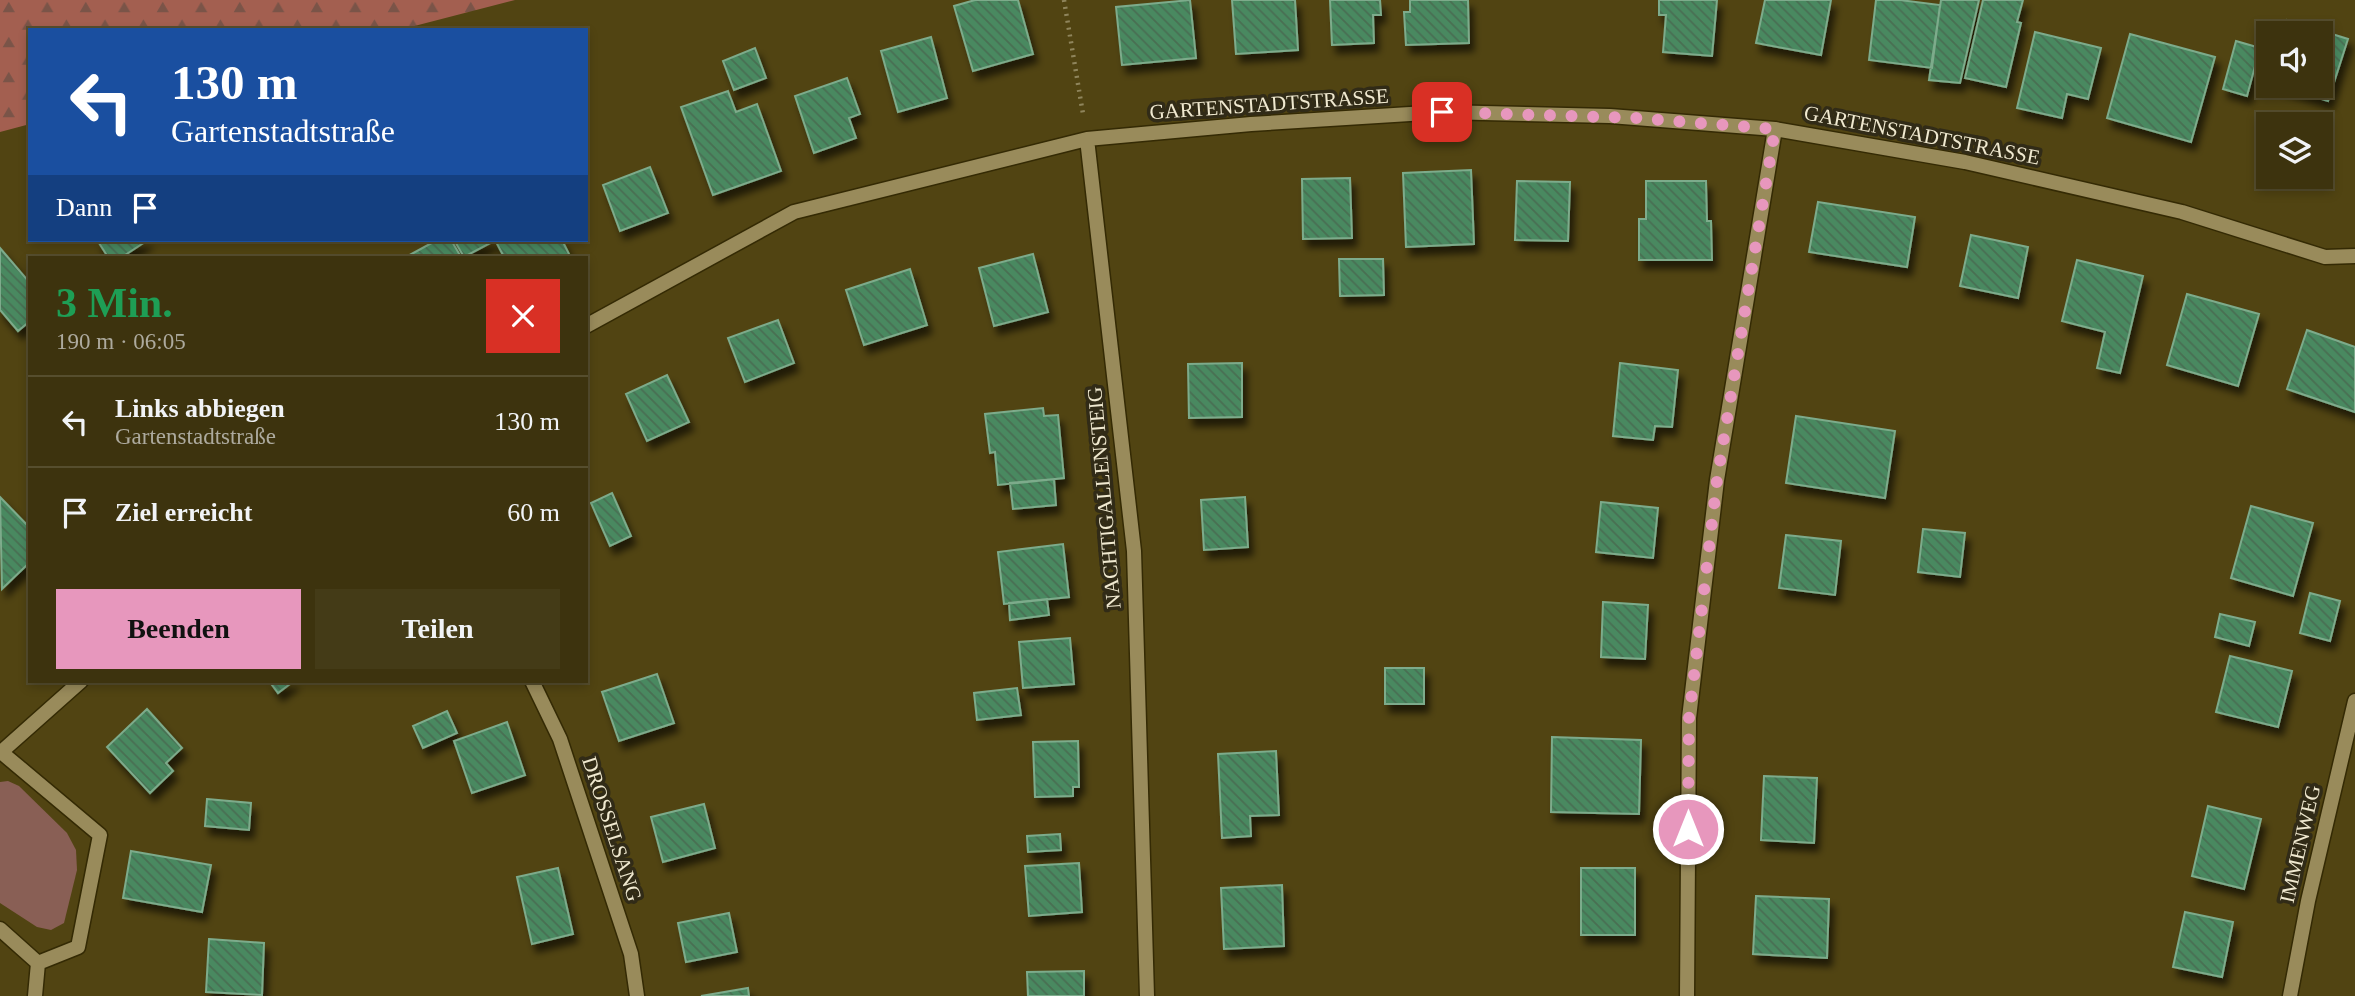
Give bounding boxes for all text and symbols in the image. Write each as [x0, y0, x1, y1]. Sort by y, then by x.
map controls [2256, 21, 2333, 189]
button: sound [2256, 21, 2333, 98]
text: 130 m [171, 55, 298, 110]
icon: left [56, 56, 147, 147]
pin [1412, 82, 1472, 142]
street label: GARTENSTADTSTRASSE [1149, 84, 1389, 124]
icon: arrive [1423, 93, 1461, 131]
street label: GARTENSTADTSTRASSE [1802, 100, 2042, 170]
button: layers [2256, 112, 2333, 189]
text: Gartenstadtstraße [171, 113, 395, 149]
icon: arrive [126, 189, 164, 227]
text: Dann [56, 193, 112, 222]
button: close [486, 279, 560, 353]
text: 3 Min. [56, 280, 173, 326]
text: 190 m · 06:05 [56, 329, 186, 354]
street label: NACHTIGALLENSTEIG [1082, 386, 1126, 610]
text: Links abbiegen [115, 394, 285, 423]
icon: left [56, 403, 94, 441]
text: 130 m [494, 407, 560, 436]
text: Gartenstadtstraße [115, 424, 276, 449]
icon: arrive [56, 494, 94, 532]
text: Ziel erreicht [115, 498, 252, 527]
text: 60 m [507, 498, 560, 527]
button: Beenden [56, 589, 301, 669]
button: Teilen [315, 589, 560, 669]
street label: DROSSELSANG [577, 754, 647, 904]
street label: IMMENWEG [2275, 783, 2325, 905]
position arrow [1651, 792, 1725, 866]

